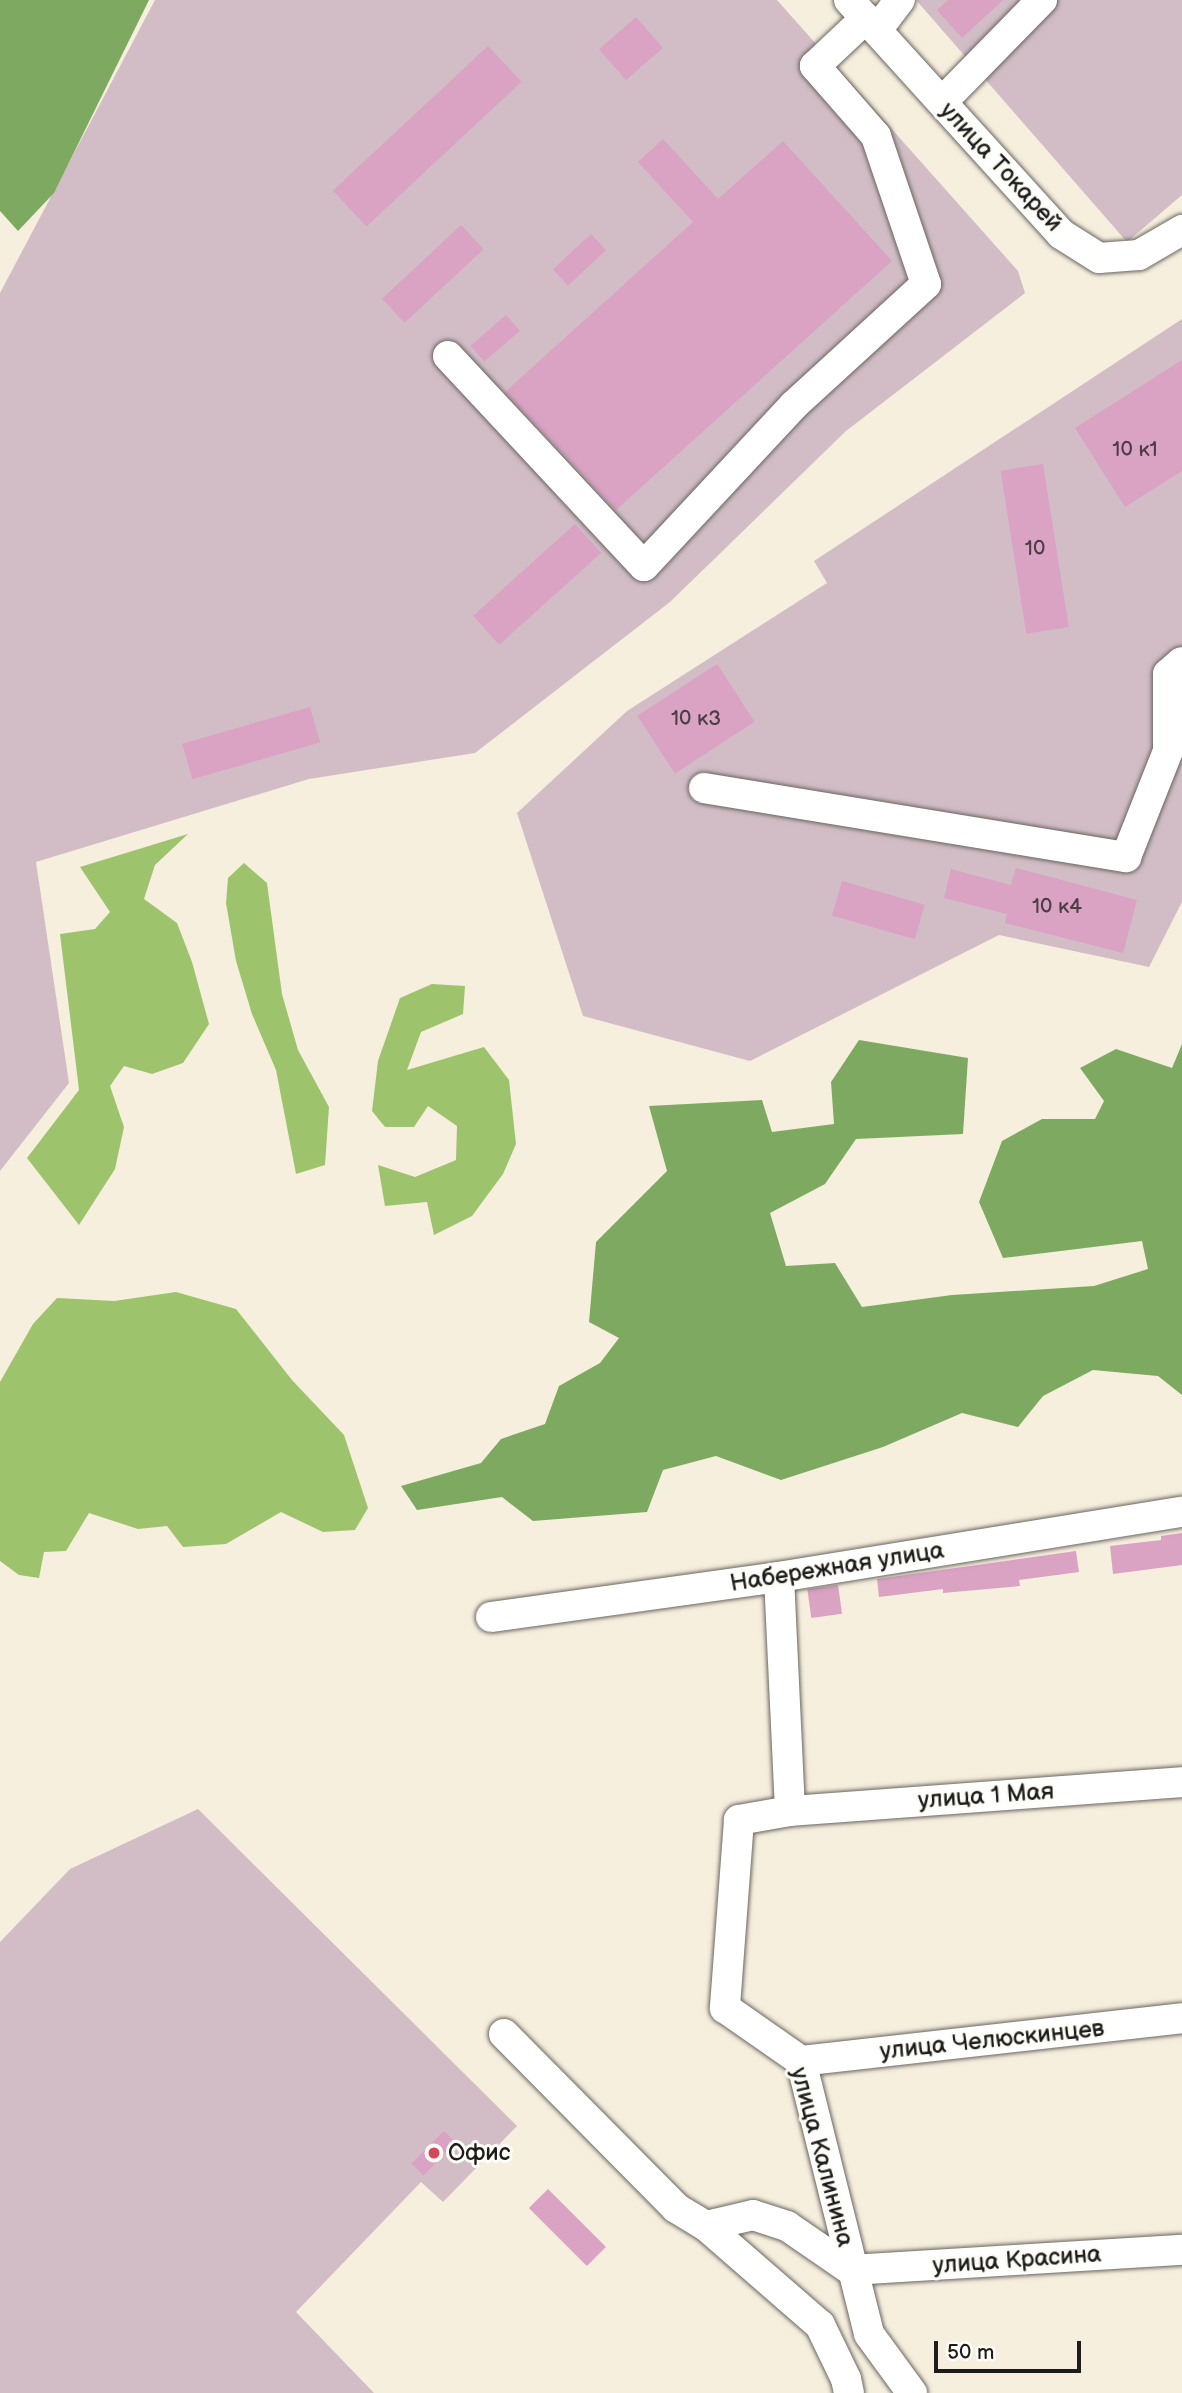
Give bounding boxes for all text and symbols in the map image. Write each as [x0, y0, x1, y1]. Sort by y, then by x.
street label: улица Токарей [934, 96, 1068, 238]
house number: 10 к1 [1112, 437, 1158, 463]
house number: 10 [1025, 536, 1045, 562]
house number: 10 к3 [671, 706, 721, 732]
house number: 10 к4 [1032, 894, 1082, 920]
street label: Набережная улица [728, 1536, 946, 1598]
street label: улица 1 Мая [917, 1777, 1055, 1815]
street label: улица Челюскинцев [878, 2014, 1106, 2066]
street label: улица Калинина [784, 2064, 860, 2250]
place label: Офис [448, 2139, 511, 2167]
marker: Офис [426, 2145, 442, 2161]
street label: улица Красина [932, 2240, 1102, 2280]
scale bar [937, 2326, 1084, 2370]
text: 50 m [947, 2340, 994, 2365]

